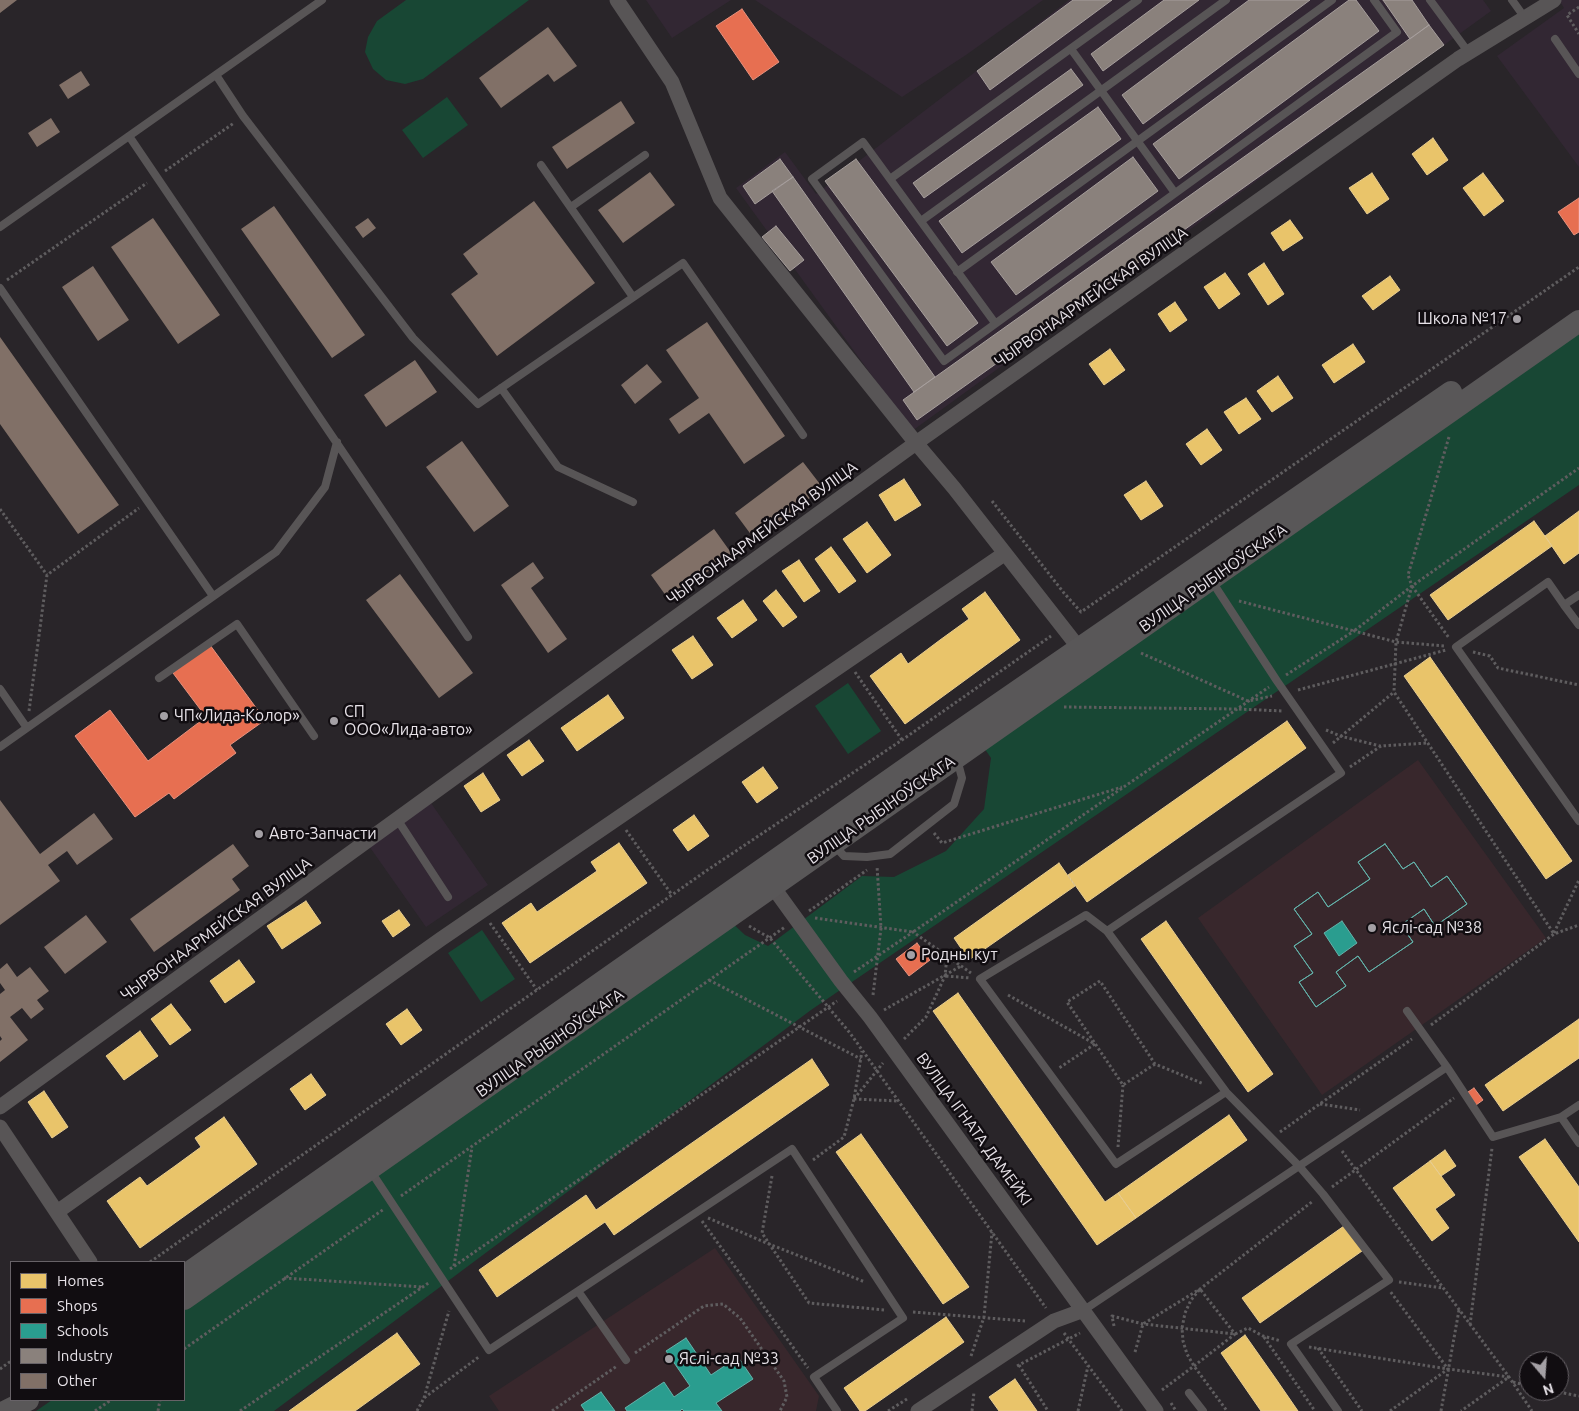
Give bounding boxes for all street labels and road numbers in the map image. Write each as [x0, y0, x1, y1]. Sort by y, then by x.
street label: ЧЫРВОНААРМЕЙСКАЯ ВУЛІЦА [991, 223, 1191, 371]
street label: ЧЫРВОНААРМЕЙСКАЯ ВУЛІЦА [663, 457, 861, 609]
street label: ВУЛІЦА РЫБІНОЎСКАГА [1135, 520, 1291, 636]
street label: ВУЛІЦА РЫБІНОЎСКАГА [803, 752, 959, 868]
street label: ЧЫРВОНААРМЕЙСКАЯ ВУЛІЦА [117, 853, 315, 1005]
street label: ВУЛІЦА РЫБІНОЎСКАГА [472, 985, 628, 1101]
street label: ВУЛІЦА ІГНАТА ДАМЕЙКІ [912, 1049, 1036, 1209]

